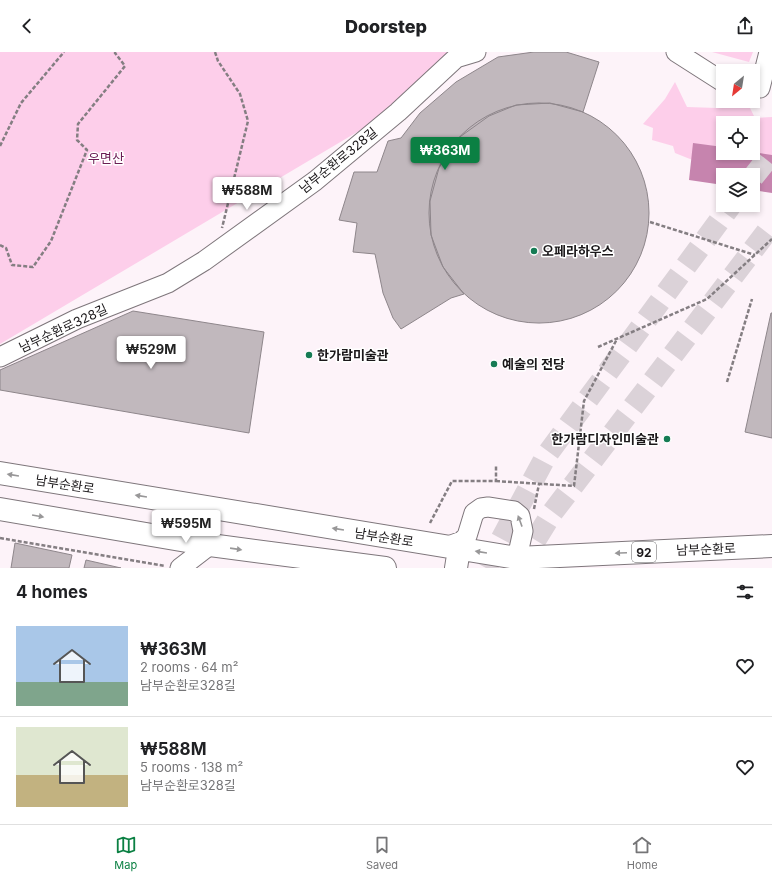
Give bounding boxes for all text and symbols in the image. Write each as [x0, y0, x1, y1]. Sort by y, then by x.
icon: back [16, 15, 38, 37]
icon: share [734, 15, 756, 37]
text: Doorstep [345, 16, 427, 37]
north arrow [716, 64, 760, 108]
map controls [716, 64, 760, 212]
button: locate [716, 116, 760, 160]
street label: 남부순환로328길 [296, 124, 380, 196]
pin: ₩363M [417, 137, 473, 171]
text: ₩363M [420, 142, 470, 158]
park label: 우면산 [88, 150, 124, 166]
button: layers [716, 168, 760, 212]
pin: ₩588M [219, 177, 275, 211]
text: ₩588M [222, 182, 272, 198]
place label: 오페라하우스 [542, 243, 614, 259]
marker: 오페라하우스 [529, 246, 539, 256]
street label: 남부순환로328길 [16, 301, 110, 355]
pin: ₩529M [123, 336, 179, 370]
text: ₩529M [126, 341, 176, 357]
place label: 한가람미술관 [317, 347, 389, 363]
marker: 한가람미술관 [304, 350, 314, 360]
place label: 예술의 전당 [502, 356, 565, 372]
marker: 예술의 전당 [489, 359, 499, 369]
place label: 한가람디자인미술관 [551, 431, 659, 447]
marker: 한가람디자인미술관 [662, 434, 672, 444]
street label: 남부순환로 [34, 471, 96, 497]
one-way arrow [7, 472, 19, 478]
one-way arrow [135, 493, 147, 499]
pin: ₩595M [158, 510, 214, 544]
one-way arrow [32, 513, 45, 519]
one-way arrow [517, 514, 523, 526]
text: ₩595M [161, 515, 211, 531]
street label: 남부순환로 [353, 524, 415, 550]
one-way arrow [332, 526, 344, 532]
street label: 남부순환로 [676, 540, 736, 558]
road number: 92 [632, 542, 656, 562]
one-way arrow [230, 546, 242, 552]
one-way arrow [475, 549, 487, 555]
one-way arrow [615, 549, 627, 556]
icon: filters [734, 581, 756, 603]
text: 4 homes [16, 582, 88, 602]
text: ₩363M [140, 639, 207, 659]
icon: home [48, 642, 96, 690]
icon: heart [734, 655, 756, 677]
text: 2 rooms · 64 m² [140, 659, 238, 675]
text: 남부순환로328길 [140, 677, 236, 693]
text: ₩588M [140, 739, 207, 759]
icon: home [48, 743, 96, 791]
icon: heart [734, 756, 756, 778]
text: 5 rooms · 138 m² [140, 759, 243, 775]
text: 남부순환로328길 [140, 777, 236, 793]
tab: Map [114, 834, 137, 872]
tab: Saved [366, 834, 398, 872]
tab: Home [627, 834, 658, 872]

